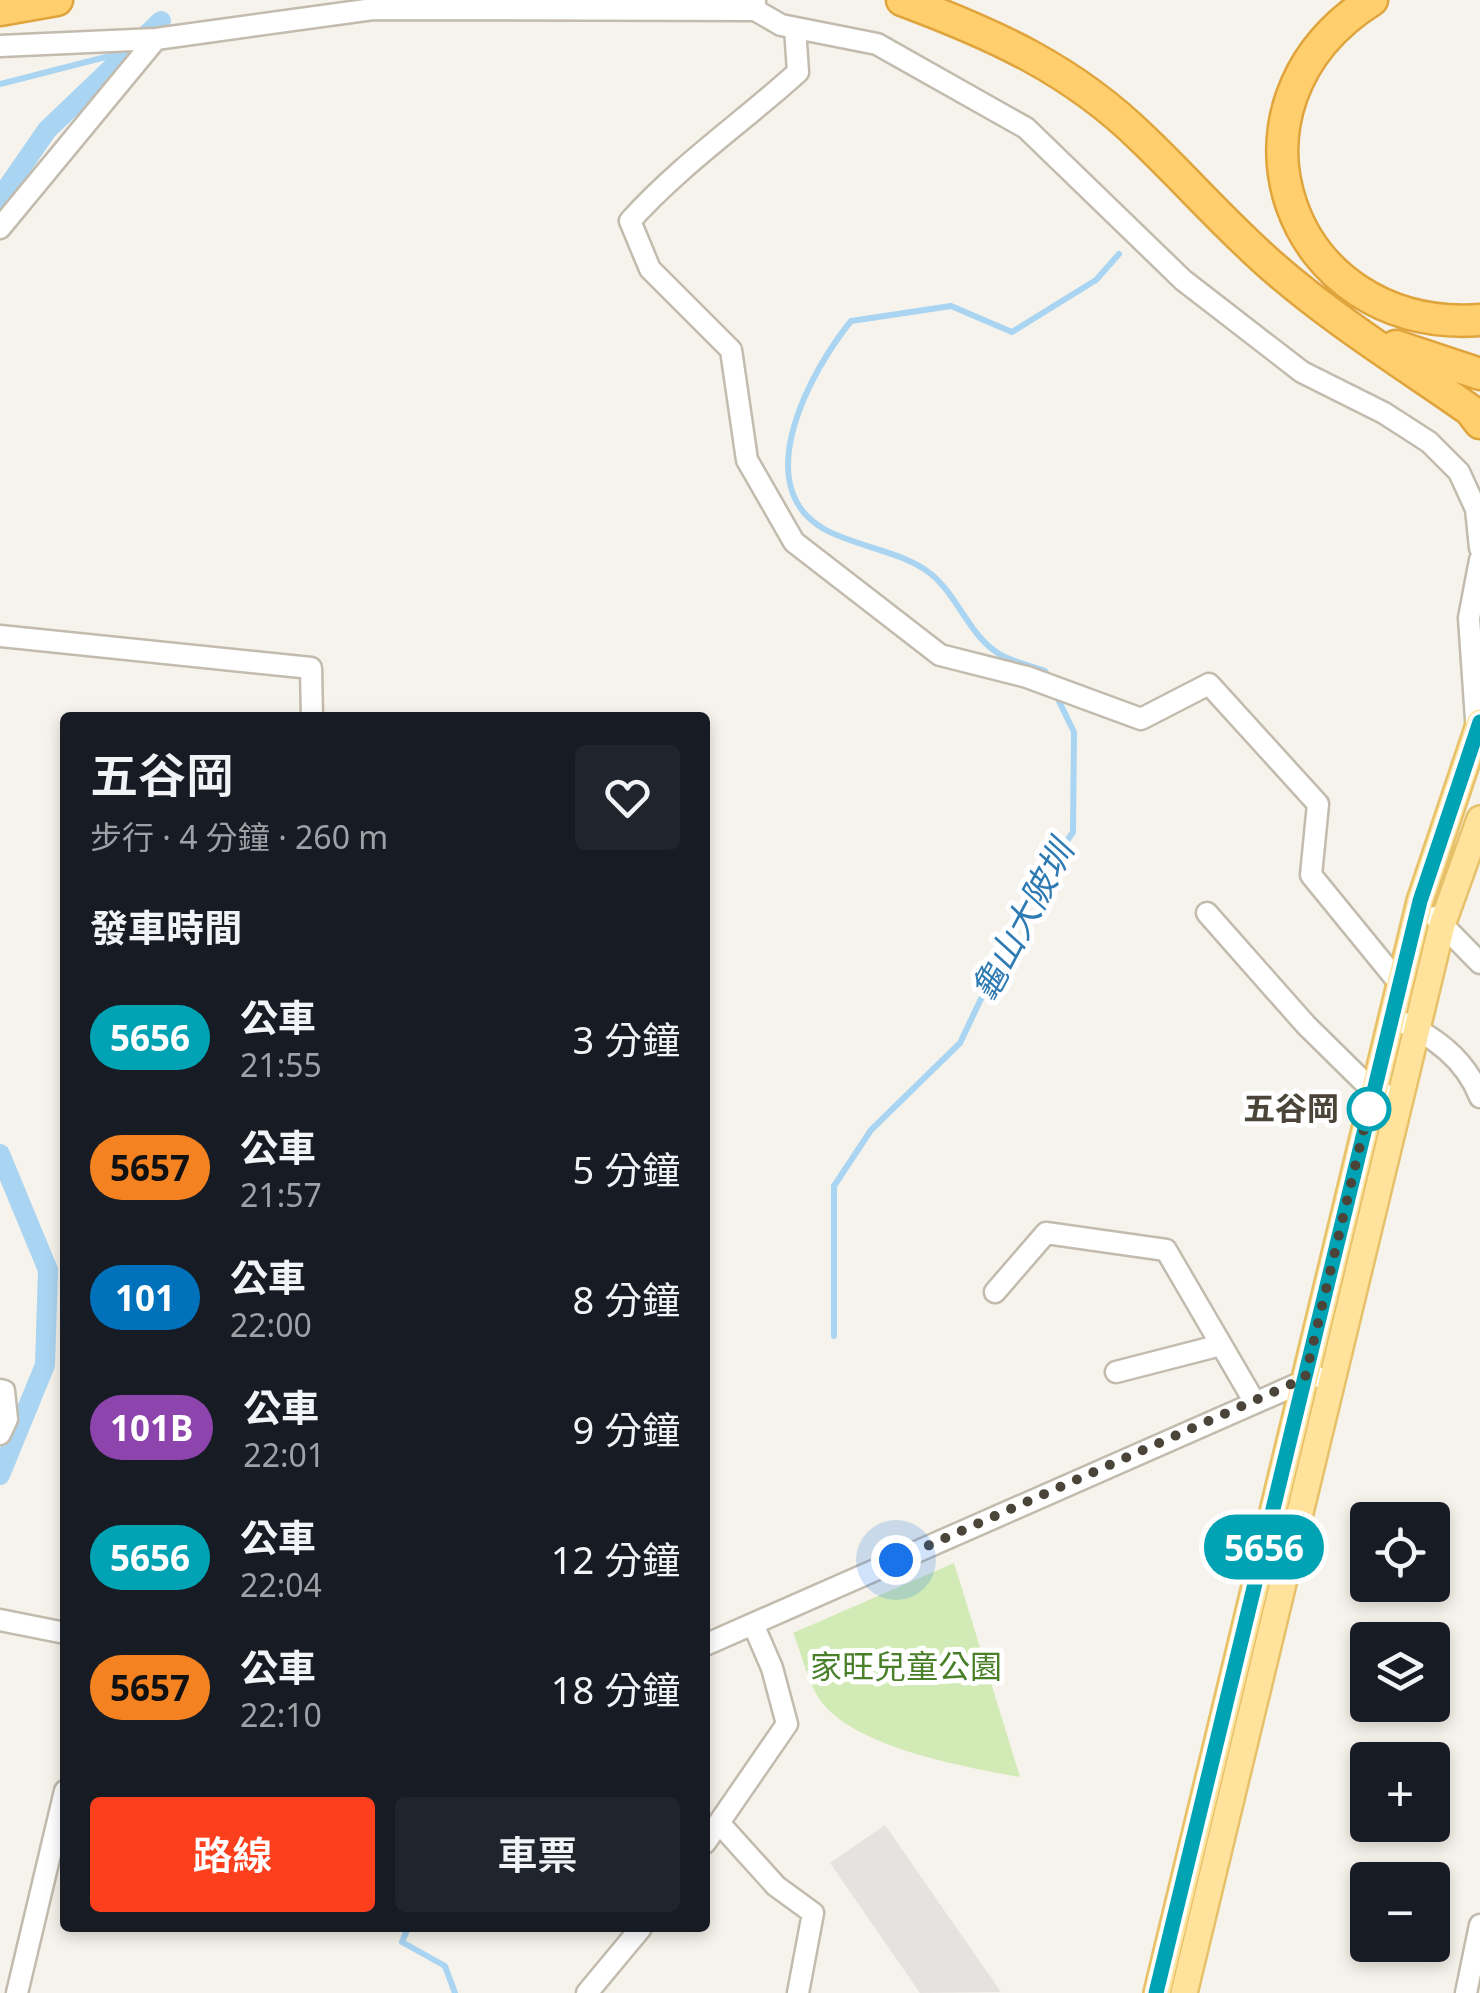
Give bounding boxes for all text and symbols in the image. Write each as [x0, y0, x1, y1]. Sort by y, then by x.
text: 五谷岡 [90, 742, 234, 807]
button: heart [575, 745, 680, 850]
text: 步行 · 4 分鐘 · 260 m [90, 815, 388, 858]
water label: 龜山大陂圳 [960, 828, 1086, 1009]
text: 發車時間 [90, 901, 242, 953]
text: 公車 [240, 991, 316, 1043]
text: 3 分鐘 [572, 1013, 680, 1065]
text: 5656 [110, 1014, 190, 1061]
text: 21:55 [240, 1043, 322, 1086]
place label: 五谷岡 [1243, 1086, 1339, 1129]
marker: 五谷岡 [1348, 1088, 1390, 1130]
text: 公車 [240, 1121, 316, 1173]
text: 5 分鐘 [572, 1143, 680, 1195]
text: 5657 [110, 1144, 190, 1191]
text: 21:57 [240, 1173, 322, 1216]
text: 公車 [230, 1251, 306, 1303]
text: 8 分鐘 [572, 1273, 680, 1325]
text: 101 [115, 1274, 175, 1321]
text: 22:00 [230, 1303, 312, 1346]
text: 公車 [243, 1381, 319, 1433]
text: 9 分鐘 [572, 1403, 680, 1455]
text: 101B [110, 1404, 193, 1451]
text: 22:01 [243, 1433, 325, 1476]
map controls [1350, 1502, 1450, 1962]
button: locate [1350, 1502, 1450, 1602]
text: 公車 [240, 1511, 316, 1563]
line badge: 5656 [1194, 1514, 1334, 1580]
text: 5656 [1224, 1524, 1304, 1571]
text: 12 分鐘 [551, 1533, 680, 1585]
text: 5656 [110, 1534, 190, 1581]
your location [871, 1535, 921, 1585]
text: 22:04 [240, 1563, 322, 1606]
button: layers [1350, 1622, 1450, 1722]
text: 公車 [240, 1641, 316, 1693]
park label: 家旺兒童公園 [810, 1644, 1002, 1687]
text: 18 分鐘 [551, 1663, 680, 1715]
text: 5657 [110, 1664, 190, 1711]
text: 22:10 [240, 1693, 322, 1736]
button: + [1350, 1742, 1450, 1842]
button: 路線 [90, 1797, 375, 1912]
button: 車票 [395, 1797, 680, 1912]
button: − [1350, 1862, 1450, 1962]

